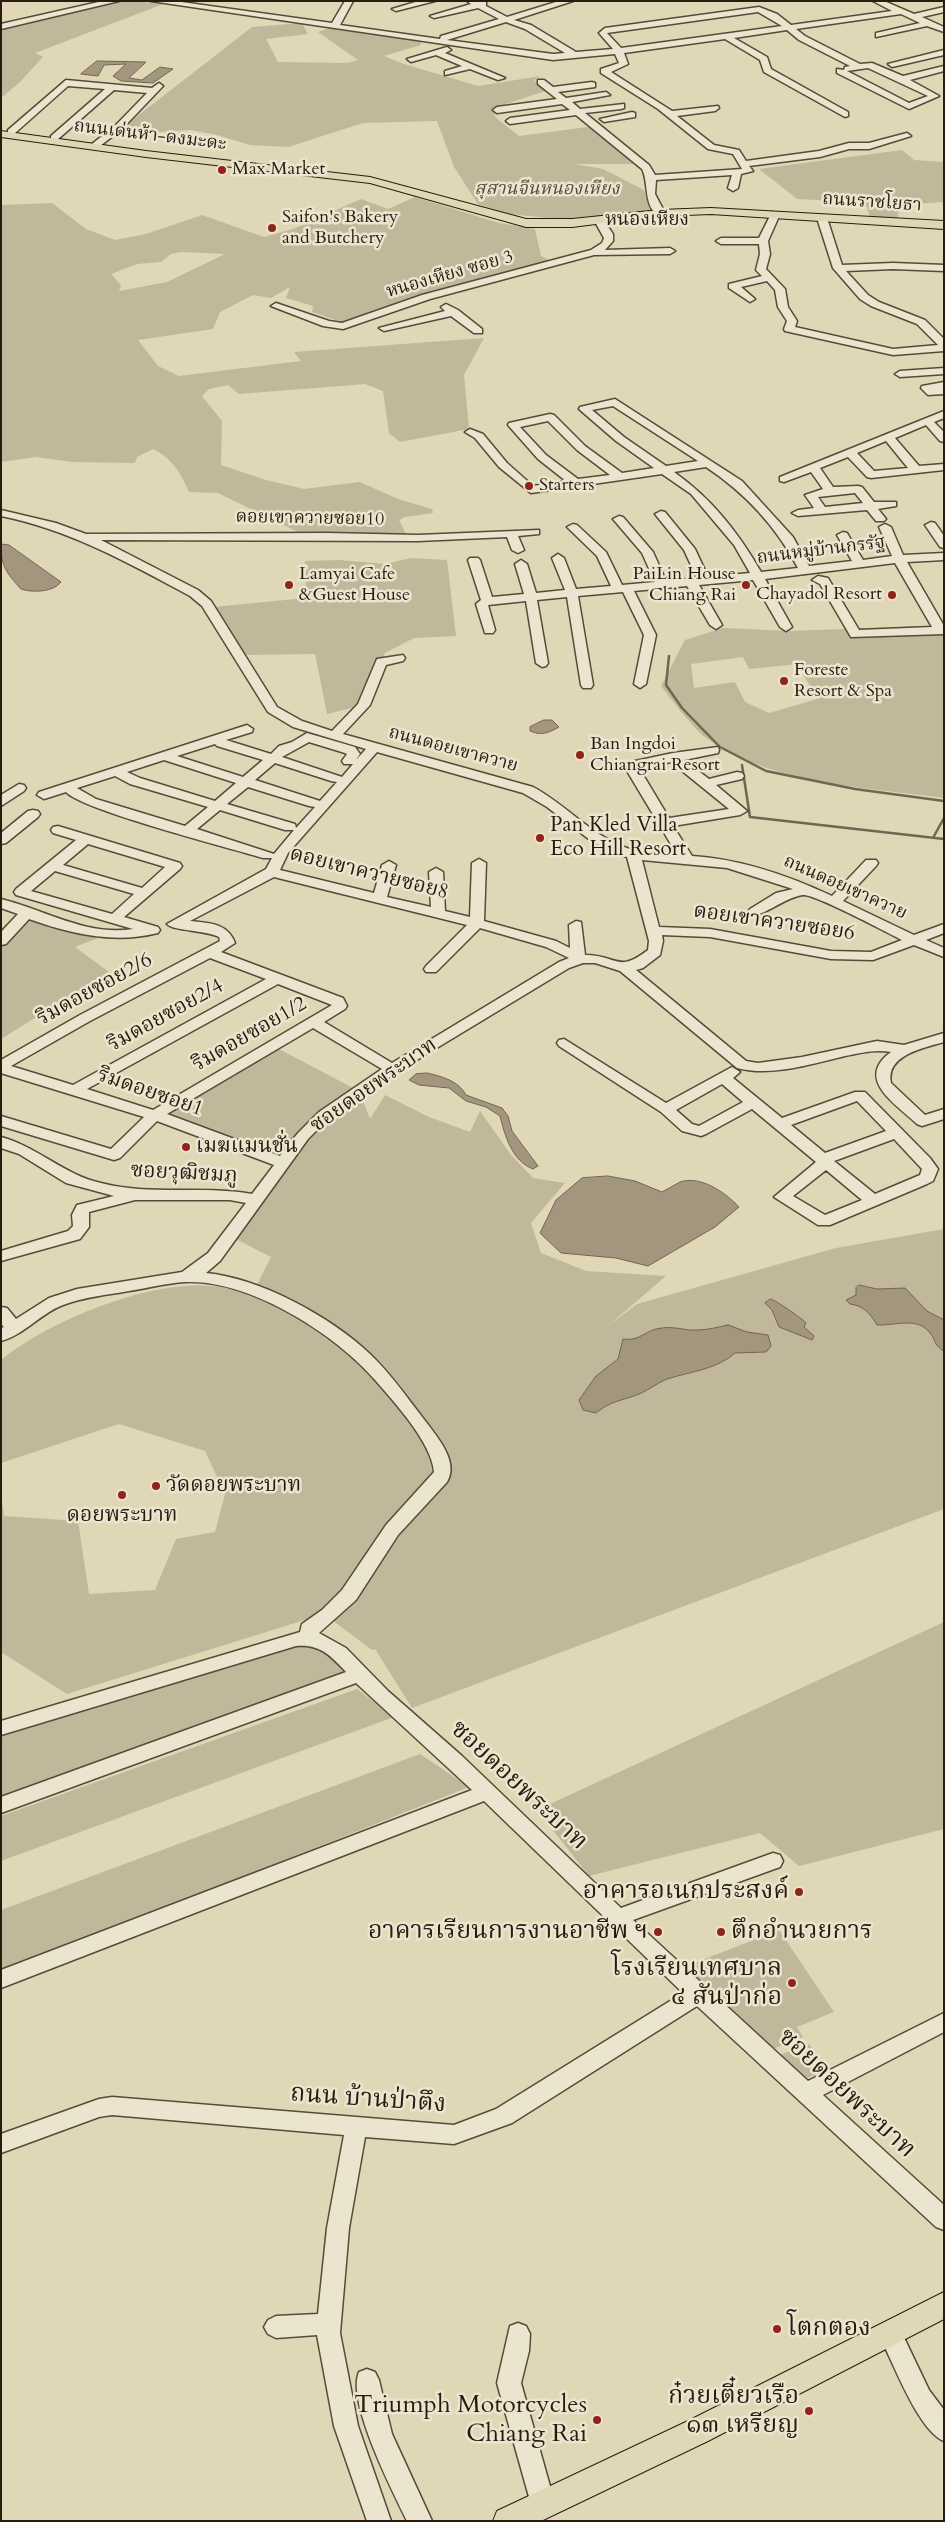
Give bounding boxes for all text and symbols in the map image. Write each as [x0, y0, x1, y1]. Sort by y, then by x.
street label: ถนนเด่นห้า-ดงมะดะ [73, 116, 227, 156]
place label: Max Market [232, 159, 325, 181]
marker: Max Market [216, 164, 228, 176]
park label: สุสานจีนหนองเหียง [475, 179, 619, 201]
street label: ถนนราชโยธา [822, 189, 922, 217]
place label: Saifon's Bakery and Butchery [282, 207, 398, 250]
district label: หนองเหียง [605, 210, 689, 232]
marker: Saifon's Bakery and Butchery [266, 222, 278, 234]
street label: หนองเหียง ซอย 3 [384, 247, 516, 303]
place label: Starters [539, 475, 594, 497]
marker: Starters [523, 480, 535, 492]
street label: ดอยเขาควายซอย10 [235, 507, 385, 531]
street label: ถนนหมู่บ้านกรรัฐ [756, 532, 886, 570]
place label: Lamyai Cafe &Guest House [299, 564, 410, 606]
place label: PaiLin House Chiang Rai [633, 564, 736, 606]
marker: Lamyai Cafe &Guest House [283, 579, 295, 591]
marker: PaiLin House Chiang Rai [740, 579, 752, 591]
place label: Chayadol Resort [756, 584, 882, 606]
marker: Chayadol Resort [886, 589, 898, 601]
place label: Foreste Resort & Spa [794, 660, 892, 702]
marker: Foreste Resort & Spa [778, 675, 790, 687]
street label: ถนนดอยเขาควาย [386, 722, 520, 778]
place label: Ban Ingdoi Chiangrai Resort [590, 734, 720, 776]
marker: Ban Ingdoi Chiangrai Resort [574, 749, 586, 761]
place label: Pan Kled Villa Eco Hill Resort [550, 813, 686, 863]
marker: Pan Kled Villa Eco Hill Resort [534, 832, 546, 844]
street label: ดอยเขาควายซอย8 [287, 842, 451, 906]
street label: ถนนดอยเขาควาย [780, 851, 910, 925]
street label: ดอยเขาควายซอย6 [692, 899, 856, 947]
street label: ริมดอยซอย2/6 [33, 948, 157, 1032]
street label: ริมดอยซอย2/4 [104, 974, 228, 1058]
street label: ริมดอยซอย1/2 [188, 992, 312, 1078]
street label: ซอยดอยพระบาท [306, 1033, 442, 1139]
street label: ริมดอยซอย1 [94, 1063, 206, 1123]
place label: เมฆแมนชั่น [196, 1134, 298, 1160]
marker: เมฆแมนชั่น [180, 1141, 192, 1153]
street label: ซอยวุฒิชมภู [130, 1159, 238, 1189]
place label: วัดดอยพระบาท [166, 1473, 301, 1499]
marker: วัดดอยพระบาท [150, 1480, 162, 1492]
marker: ดอยพระบาท [116, 1489, 128, 1501]
place label: ดอยพระบาท [67, 1503, 177, 1529]
street label: ซอยดอยพระบาท [443, 1715, 593, 1857]
place label: อาคารอเนกประสงค์ [583, 1877, 789, 1907]
marker: อาคารอเนกประสงค์ [793, 1886, 805, 1898]
place label: อาคารเรียนการงานอาชีพ ฯ [368, 1917, 648, 1947]
place label: ตึกอำนวยการ [731, 1917, 872, 1947]
marker: อาคารเรียนการงานอาชีพ ฯ [652, 1926, 664, 1938]
marker: ตึกอำนวยการ [715, 1926, 727, 1938]
place label: โรงเรียนเทศบาล ๔ สันป่าก่อ [611, 1954, 782, 2013]
marker: โรงเรียนเทศบาล ๔ สันป่าก่อ [786, 1977, 798, 1989]
street label: ซอยดอยพระบาท [771, 2023, 921, 2165]
street label: ถนน บ้านป่าตึง [289, 2080, 447, 2120]
place label: โตกตอง [787, 2314, 871, 2344]
marker: โตกตอง [771, 2323, 783, 2335]
place label: ก๋วยเตี๋ยวเรือ ๑๓ เหรียญ [668, 2382, 799, 2441]
place label: Triumph Motorcycles Chiang Rai [354, 2391, 587, 2450]
marker: ก๋วยเตี๋ยวเรือ ๑๓ เหรียญ [803, 2405, 815, 2417]
marker: Triumph Motorcycles Chiang Rai [591, 2414, 603, 2426]

